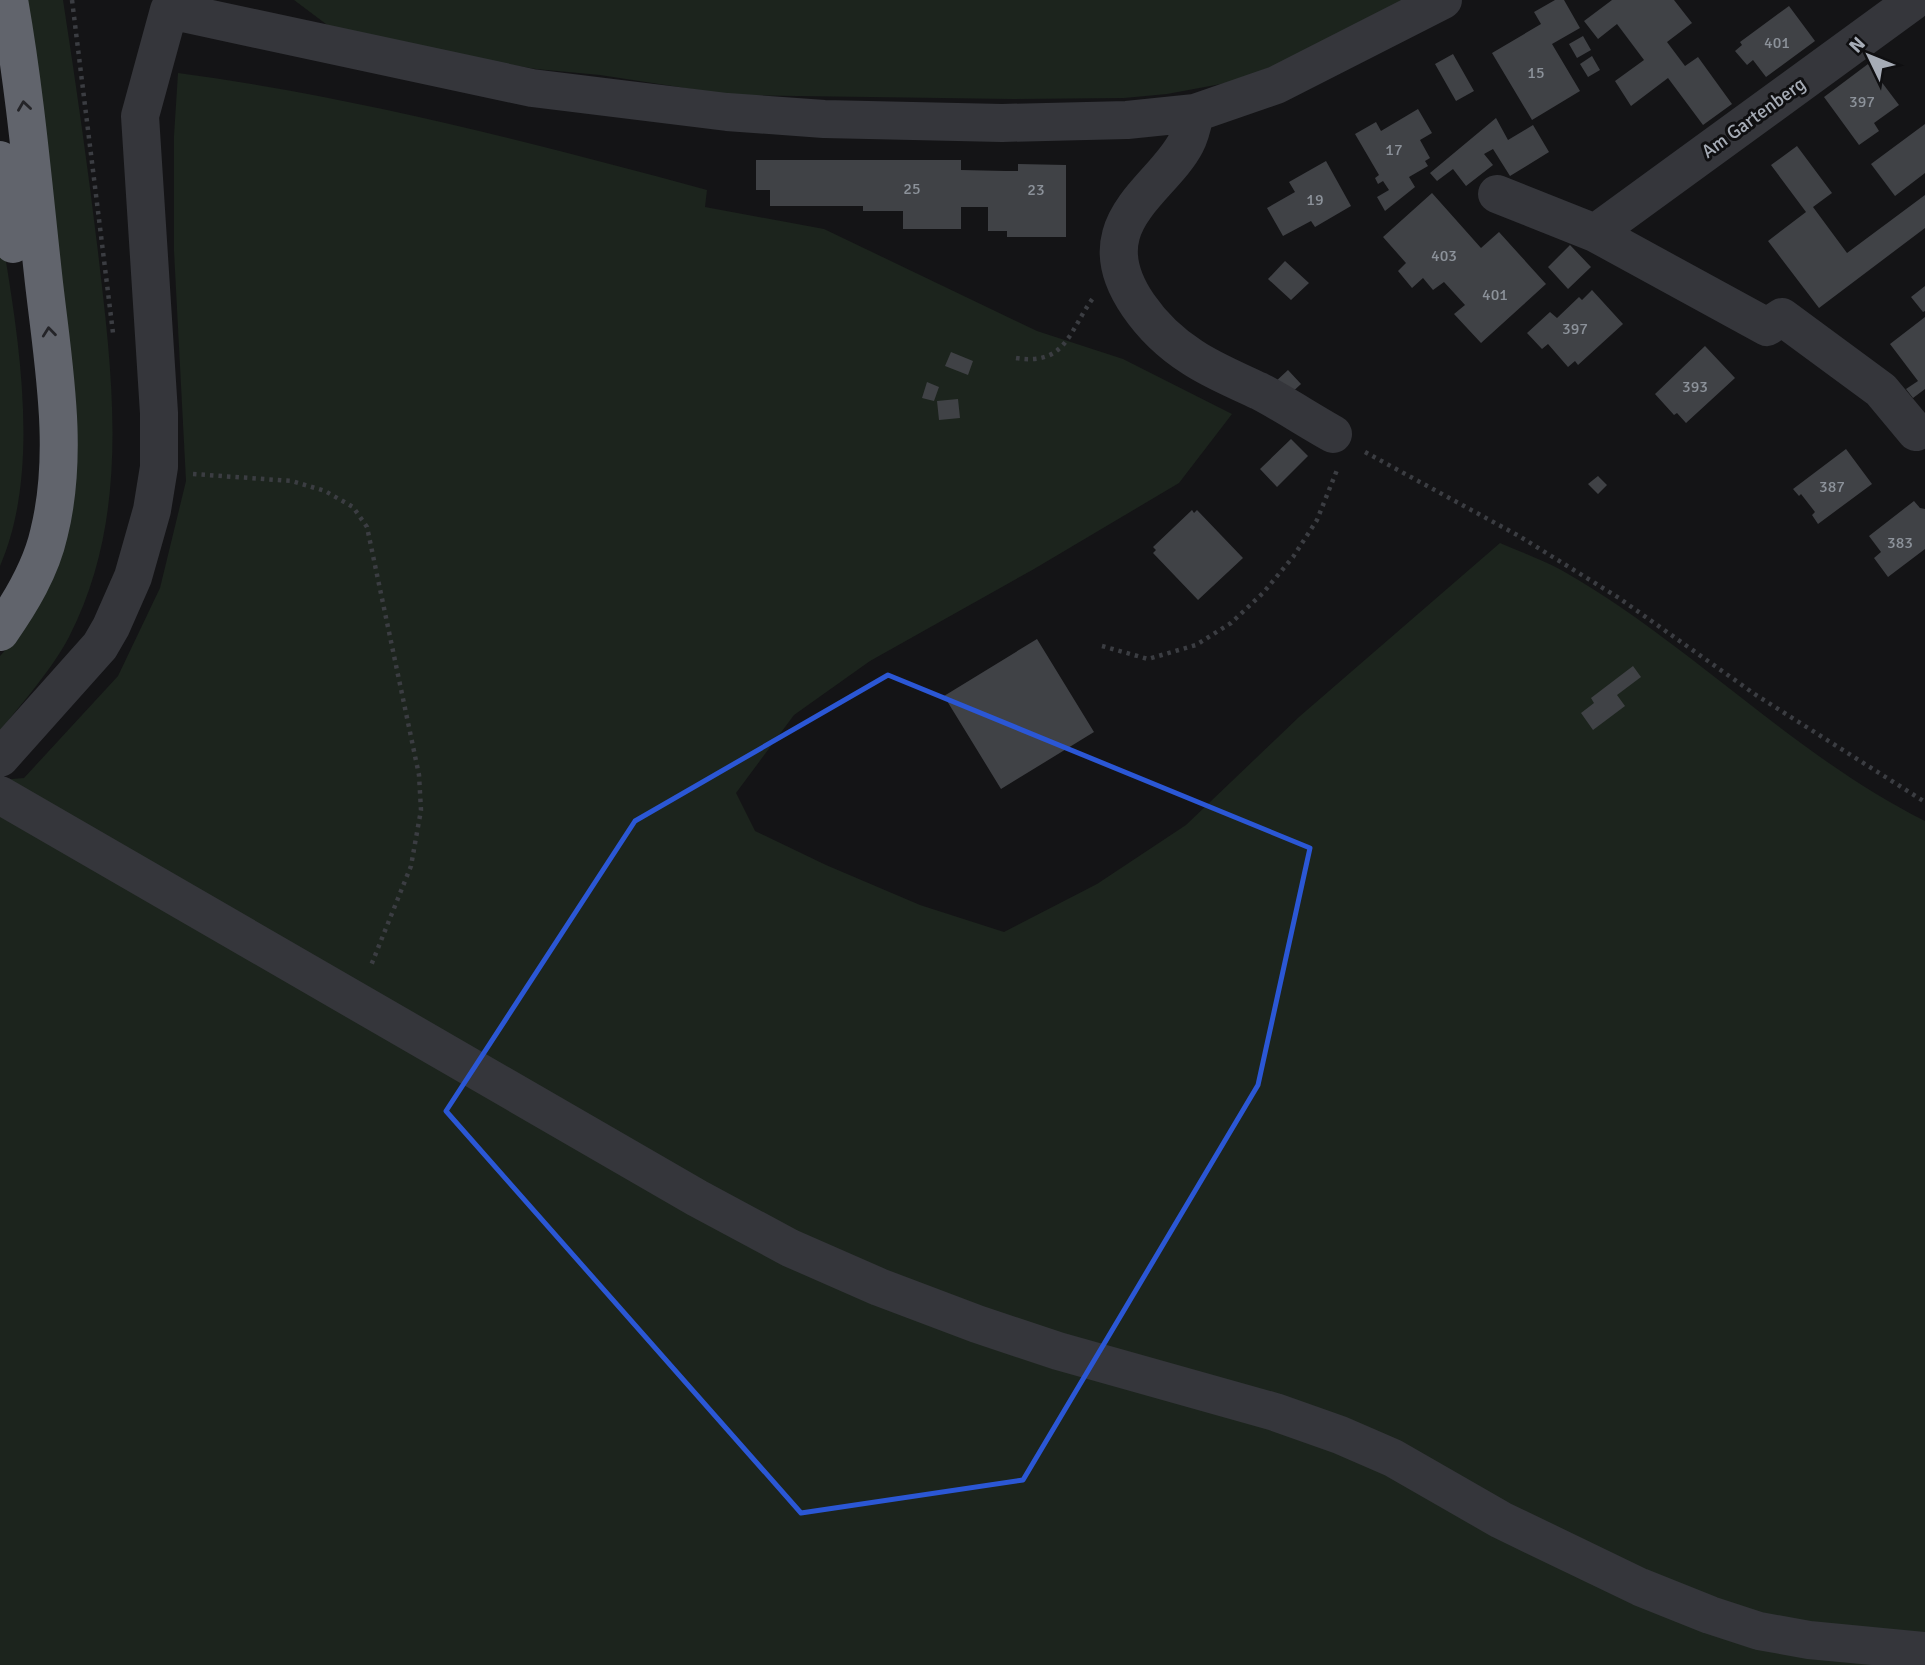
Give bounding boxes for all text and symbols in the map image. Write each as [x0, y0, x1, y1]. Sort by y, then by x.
north arrow [1834, 21, 1904, 91]
text: N [1844, 32, 1871, 58]
house number: 401 [1764, 33, 1790, 53]
house number: 15 [1527, 63, 1545, 83]
street label: Am Gartenberg [1697, 72, 1810, 164]
house number: 397 [1849, 92, 1875, 112]
one-way arrow [16, 100, 31, 112]
house number: 17 [1385, 140, 1403, 160]
house number: 25 [903, 179, 921, 199]
house number: 23 [1027, 180, 1045, 200]
house number: 19 [1306, 190, 1324, 210]
house number: 403 [1431, 246, 1457, 266]
house number: 401 [1482, 285, 1508, 305]
house number: 397 [1562, 319, 1588, 339]
one-way arrow [41, 327, 56, 338]
house number: 393 [1682, 377, 1708, 397]
house number: 387 [1819, 477, 1845, 497]
house number: 383 [1887, 533, 1913, 553]

